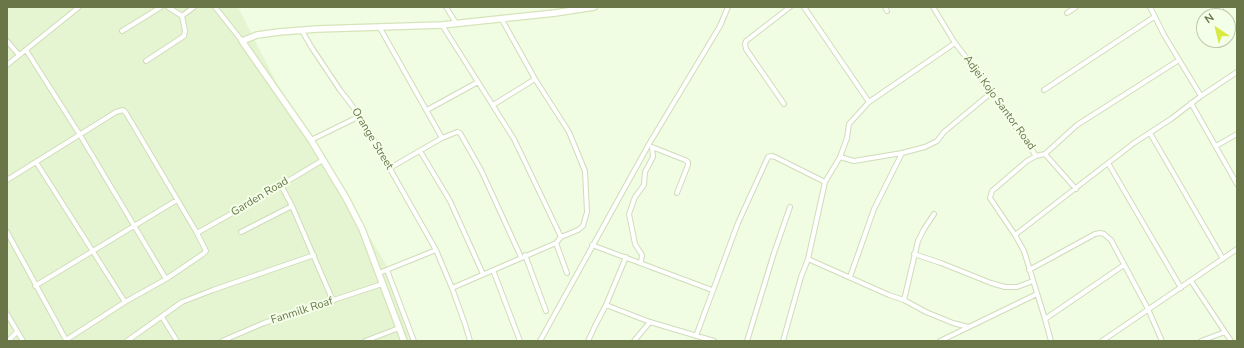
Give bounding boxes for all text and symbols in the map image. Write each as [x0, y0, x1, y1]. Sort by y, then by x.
north arrow [1196, 8, 1236, 48]
text: N [1202, 10, 1217, 27]
street label: Adjei Kojo Santor Road [960, 53, 1038, 153]
street label: Orange Street [348, 106, 396, 172]
street label: Garden Road [229, 175, 291, 219]
street label: Fanmilk Roaf [269, 295, 335, 327]

